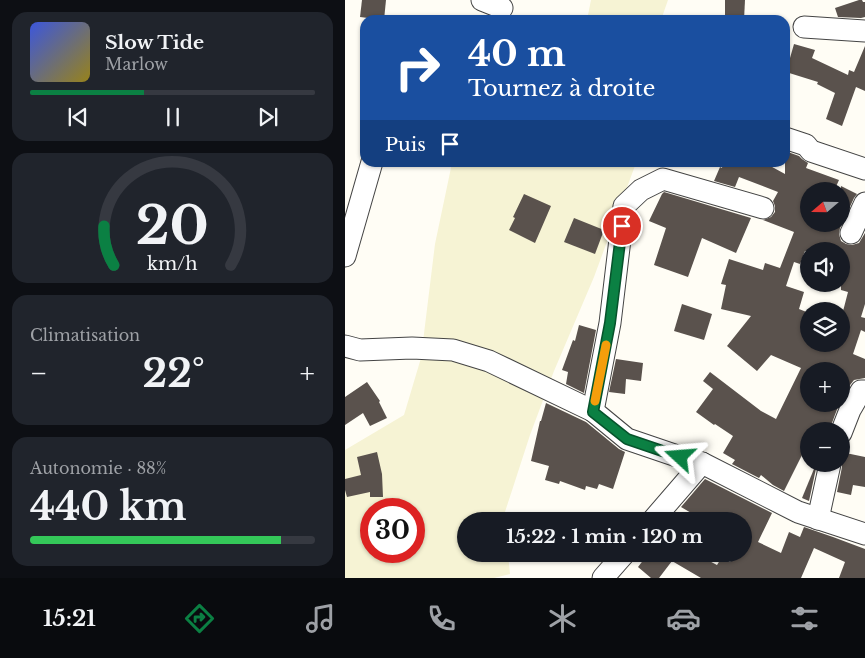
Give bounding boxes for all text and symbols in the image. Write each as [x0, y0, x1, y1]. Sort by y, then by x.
text: Slow Tide [105, 31, 204, 54]
text: 40 m [468, 32, 566, 75]
icon: right [385, 35, 450, 100]
text: Marlow [105, 54, 168, 74]
text: Tournez à droite [468, 75, 655, 102]
icon: previous [64, 103, 92, 131]
icon: pause [159, 103, 187, 131]
icon: next [254, 103, 282, 131]
icon: arrive [436, 130, 464, 158]
text: Puis [385, 133, 426, 156]
north arrow [800, 182, 850, 232]
map controls [800, 182, 850, 472]
text: 20 [136, 194, 209, 258]
pin [601, 205, 643, 247]
icon: arrive [608, 212, 636, 240]
button: sound [800, 242, 850, 292]
text: km/h [147, 253, 198, 275]
button: layers [800, 302, 850, 352]
text: Climatisation [30, 325, 140, 345]
text: 22° [143, 350, 205, 397]
text: − [30, 356, 48, 391]
text: + [300, 356, 315, 391]
button: + [800, 362, 850, 412]
button: − [800, 422, 850, 472]
position arrow [653, 430, 705, 482]
text: Autonomie · 88% [30, 458, 167, 478]
text: 440 km [30, 483, 187, 530]
speed limit sign: 30 [360, 498, 425, 563]
text: 15:22 · 1 min · 120 m [506, 525, 703, 548]
icon: directions [182, 601, 217, 636]
icon: music [303, 601, 338, 636]
icon: phone [424, 601, 459, 636]
icon: climate [545, 601, 580, 636]
icon: car [666, 601, 701, 636]
icon: filters [787, 601, 822, 636]
text: 15:21 [43, 605, 96, 632]

